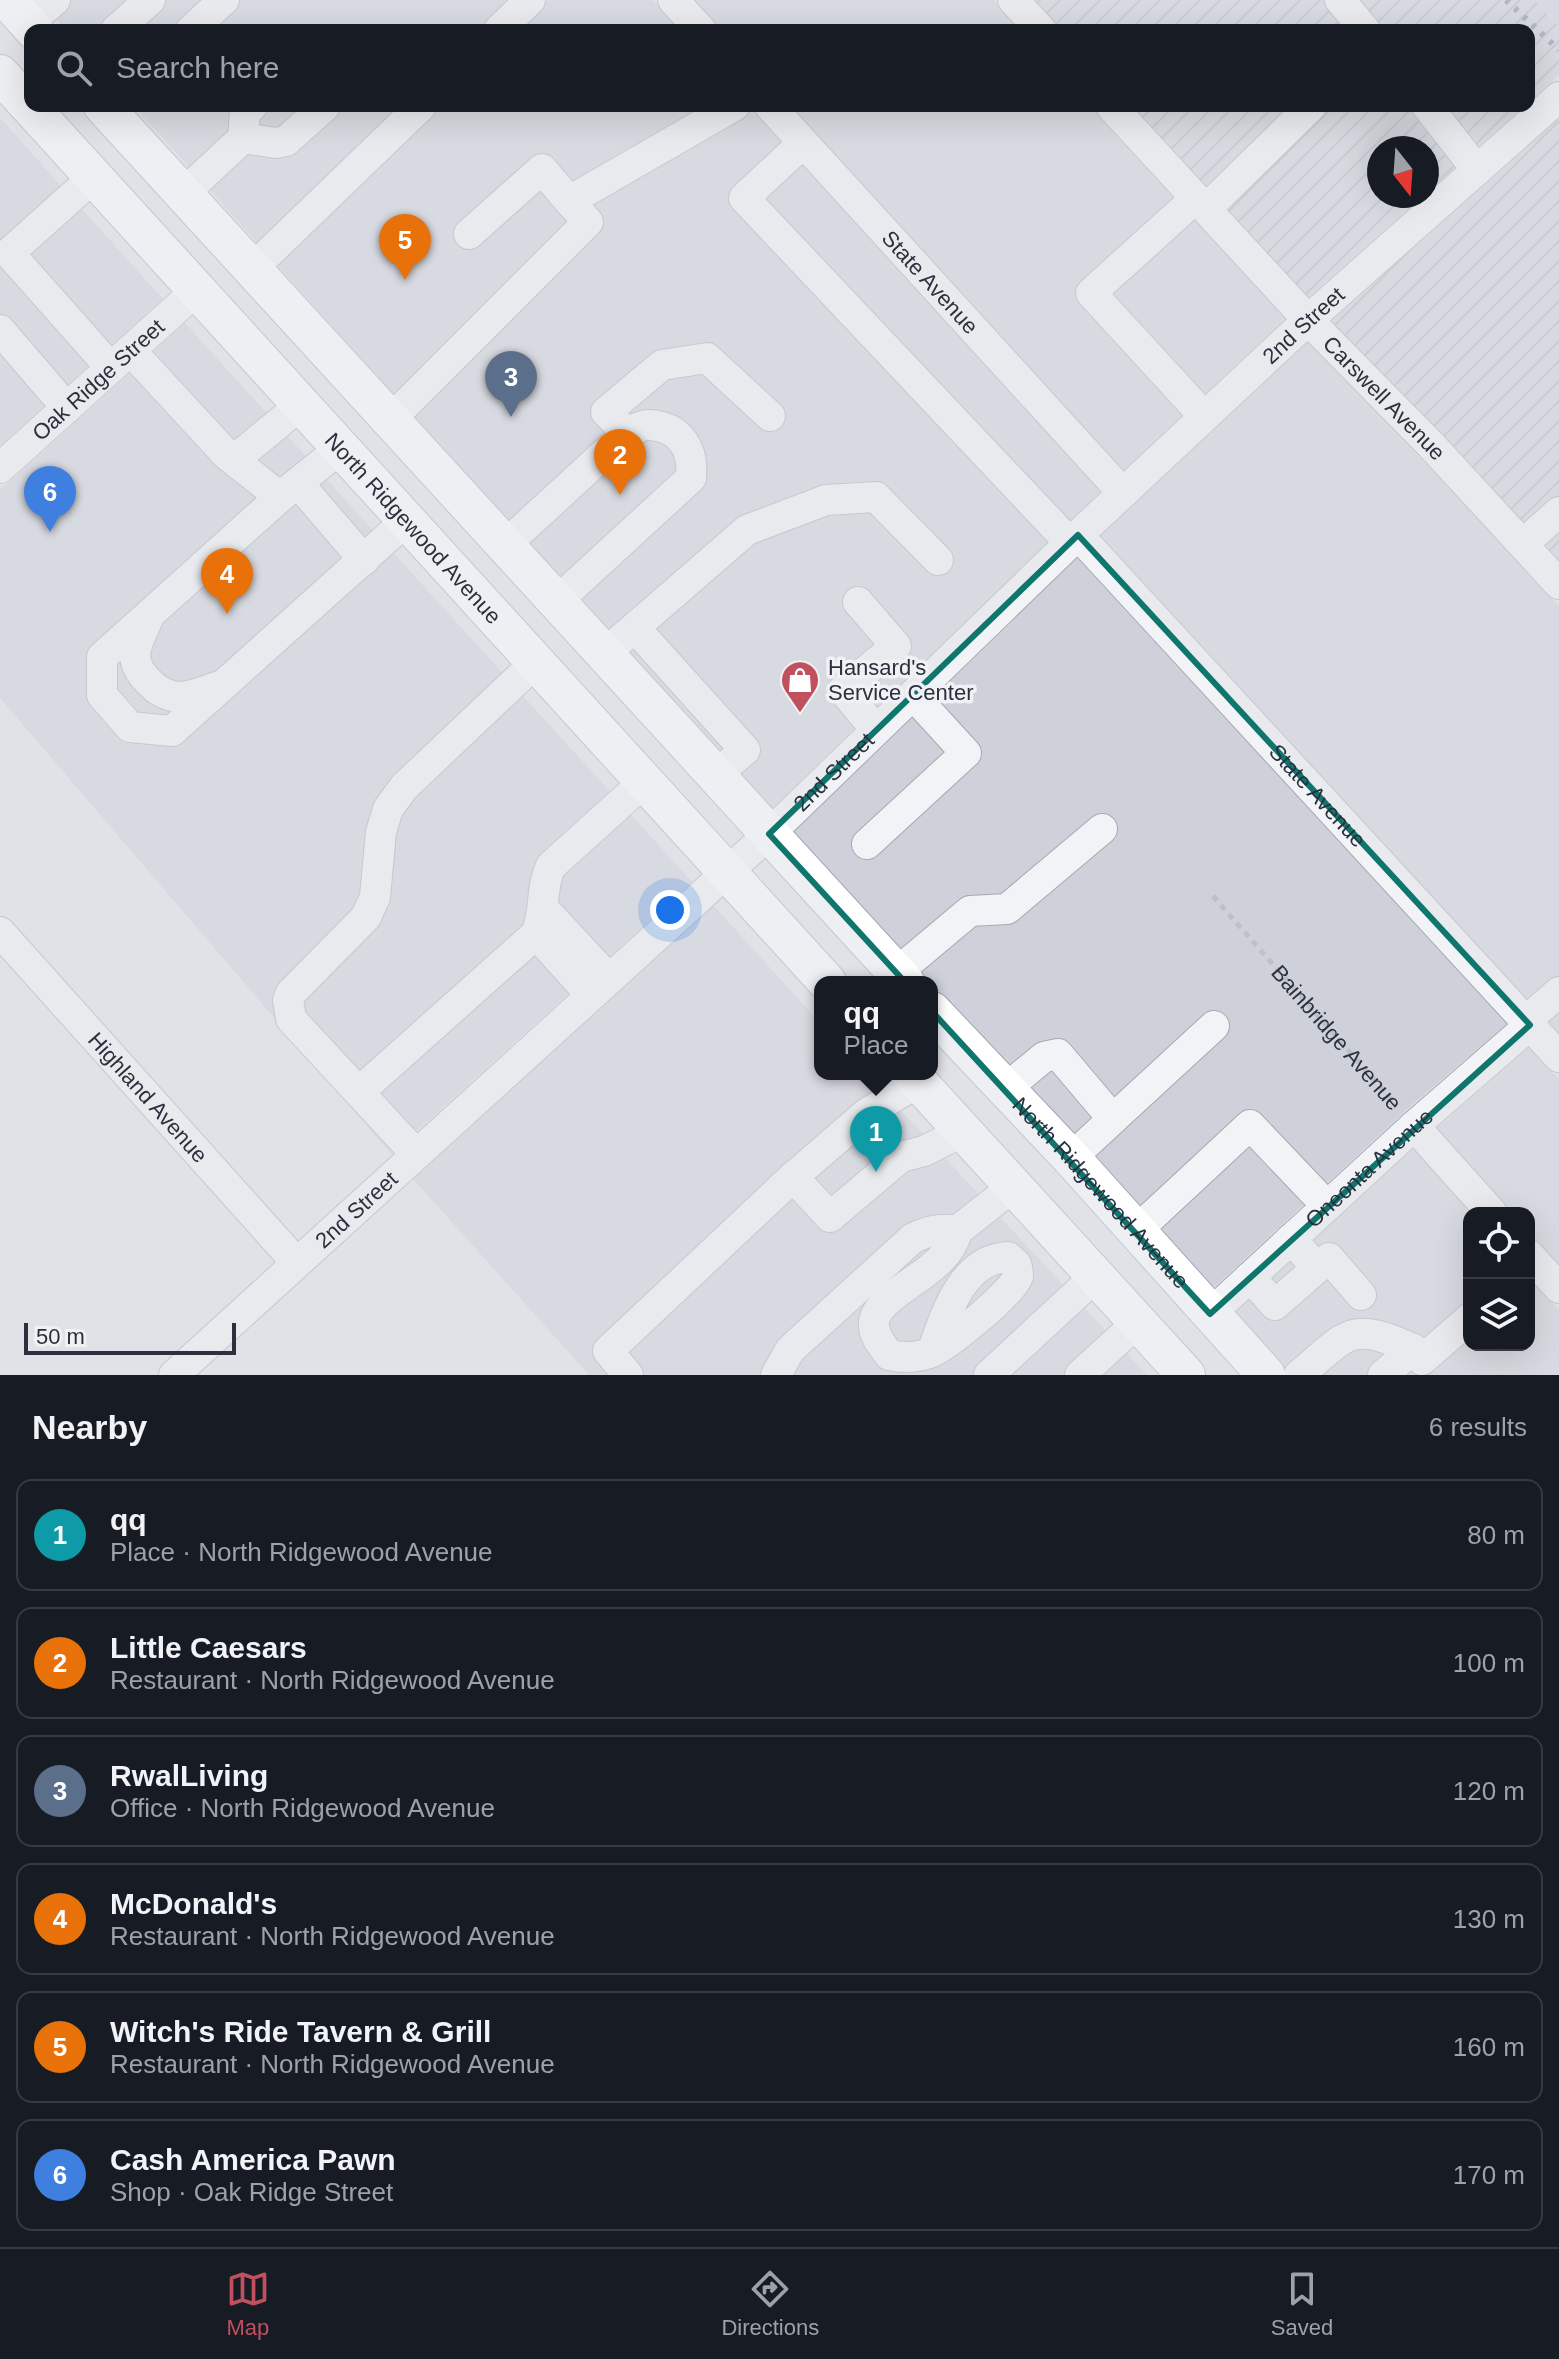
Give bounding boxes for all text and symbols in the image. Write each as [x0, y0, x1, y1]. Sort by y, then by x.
search box [24, 24, 1535, 112]
icon: search [52, 46, 96, 90]
text: Search here [116, 51, 279, 84]
north arrow [1367, 136, 1439, 208]
pin: 5 [379, 214, 431, 280]
street label: State Avenue [877, 225, 984, 339]
street label: 2nd Street [1257, 282, 1349, 369]
street label: Oak Ridge Street [27, 314, 169, 445]
street label: Carswell Avenue [1318, 331, 1451, 465]
pin: 3 [485, 351, 537, 417]
street label: North Ridgewood Avenue [320, 427, 507, 629]
pin: 2 [594, 429, 646, 495]
pin: 6 [24, 466, 76, 532]
pin: 4 [201, 548, 253, 614]
place label: Hansard's Service Center [828, 655, 974, 705]
shop icon: Hansard's Service Center [779, 659, 821, 714]
street label: 2nd Street [788, 727, 879, 816]
street label: State Avenue [1264, 739, 1371, 852]
your location [650, 890, 690, 930]
street label: Bainbridge Avenue [1267, 960, 1407, 1115]
popup [814, 976, 938, 1080]
text: qq [843, 996, 880, 1029]
street label: Highland Avenue [83, 1027, 213, 1167]
text: Place [843, 1030, 909, 1060]
street label: North Ridgewood Avenue [1008, 1092, 1194, 1293]
street label: Oneonta Avenue [1300, 1103, 1438, 1232]
pin: 1 [850, 1106, 902, 1172]
street label: 2nd Street [310, 1166, 402, 1253]
map controls [1463, 1207, 1535, 1351]
button: locate [1463, 1207, 1535, 1279]
button: layers [1463, 1279, 1535, 1351]
scale bar [24, 1319, 236, 1355]
text: 50 m [36, 1324, 85, 1349]
text: Nearby [32, 1408, 147, 1446]
text: 6 results [1429, 1412, 1527, 1442]
text: qq [110, 1503, 147, 1536]
text: 1 [53, 1520, 67, 1550]
text: 80 m [1467, 1520, 1525, 1550]
text: Place · North Ridgewood Avenue [110, 1537, 493, 1567]
text: Little Caesars [110, 1631, 307, 1664]
text: 2 [53, 1648, 67, 1678]
text: 100 m [1453, 1648, 1525, 1678]
text: Restaurant · North Ridgewood Avenue [110, 1665, 555, 1695]
text: RwalLiving [110, 1759, 268, 1792]
text: 3 [53, 1776, 67, 1806]
text: 120 m [1453, 1776, 1525, 1806]
text: Office · North Ridgewood Avenue [110, 1793, 495, 1823]
text: McDonald's [110, 1887, 277, 1920]
text: 4 [53, 1904, 67, 1934]
text: 130 m [1453, 1904, 1525, 1934]
text: Restaurant · North Ridgewood Avenue [110, 1921, 555, 1951]
text: Witch's Ride Tavern & Grill [110, 2015, 491, 2048]
text: 5 [53, 2032, 67, 2062]
text: 160 m [1453, 2032, 1525, 2062]
text: Restaurant · North Ridgewood Avenue [110, 2049, 555, 2079]
text: Cash America Pawn [110, 2143, 396, 2176]
text: 6 [53, 2160, 67, 2190]
text: 170 m [1453, 2160, 1525, 2190]
text: Shop · Oak Ridge Street [110, 2177, 393, 2207]
tab: Map [226, 2267, 270, 2341]
tab: Directions [721, 2267, 819, 2341]
tab: Saved [1271, 2267, 1333, 2341]

